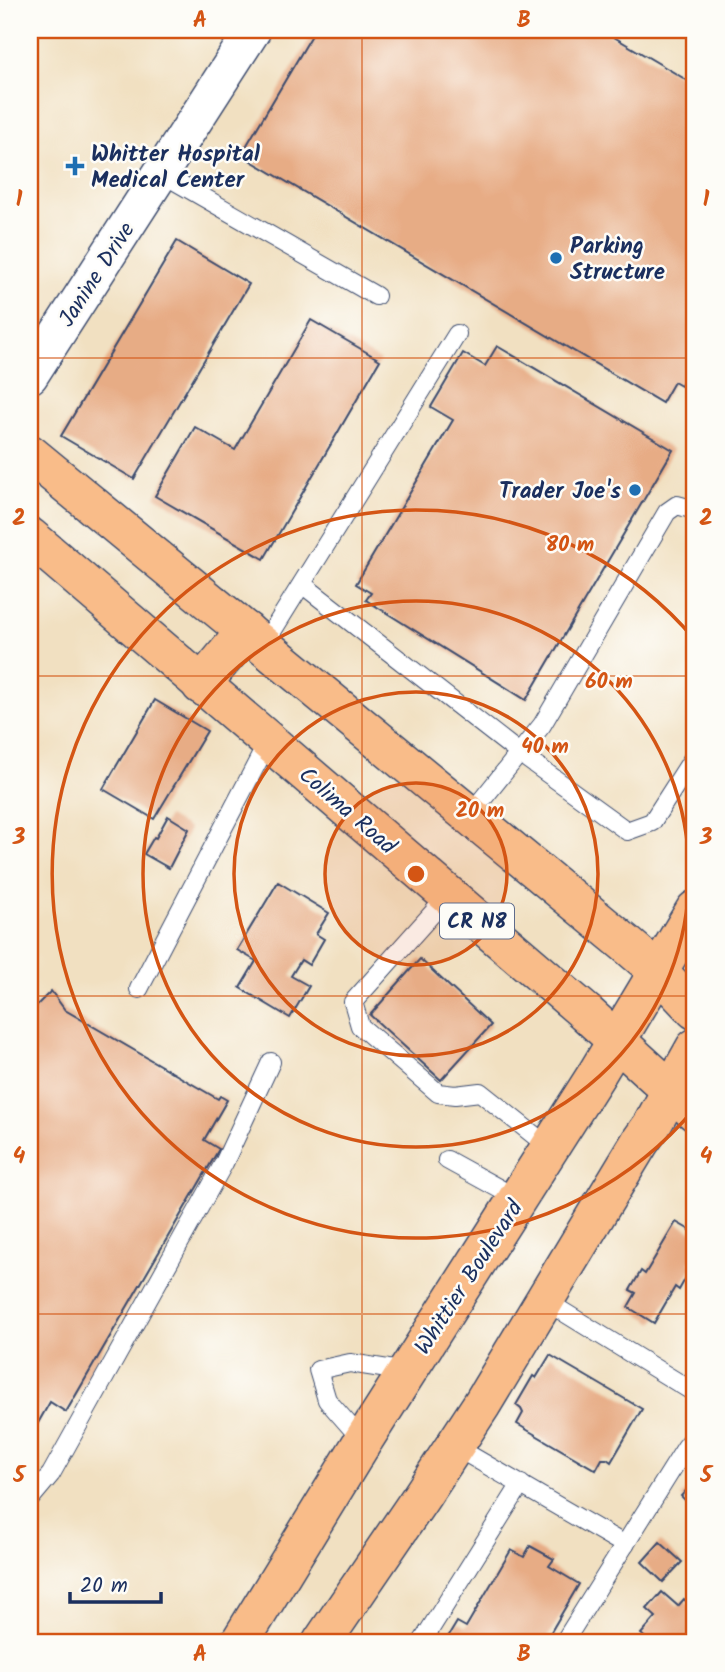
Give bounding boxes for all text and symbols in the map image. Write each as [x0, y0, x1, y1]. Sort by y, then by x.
text: A [193, 3, 207, 39]
text: B [517, 3, 531, 39]
place label: Whitter Hospital Medical Center [91, 137, 261, 199]
marker: Whitter Hospital Medical Center [65, 156, 85, 176]
text: 1 [16, 182, 23, 218]
text: 1 [703, 182, 710, 218]
street label: Janine Drive [50, 215, 145, 335]
place label: Parking Structure [570, 229, 665, 291]
marker: Parking Structure [548, 250, 564, 266]
place label: Trader Joe's [499, 474, 621, 510]
marker: Trader Joe's [627, 482, 643, 498]
text: 2 [12, 501, 26, 537]
text: 2 [699, 501, 713, 537]
text: 80 m [546, 529, 594, 562]
text: 60 m [585, 666, 633, 699]
text: 40 m [521, 731, 569, 764]
street label: Colima Road [290, 759, 404, 865]
text: 20 m [456, 795, 504, 828]
text: 3 [12, 820, 26, 856]
text: 3 [699, 820, 713, 856]
centre of rings [404, 862, 428, 886]
road number: CR N8 [440, 904, 514, 939]
text: 4 [13, 1139, 26, 1175]
text: 4 [700, 1139, 713, 1175]
street label: Whittier Boulevard [406, 1193, 534, 1363]
text: 5 [12, 1458, 27, 1494]
text: 5 [699, 1458, 714, 1494]
scale bar [70, 1560, 161, 1604]
text: 20 m [80, 1570, 128, 1603]
text: A [193, 1637, 207, 1672]
text: B [517, 1637, 531, 1672]

